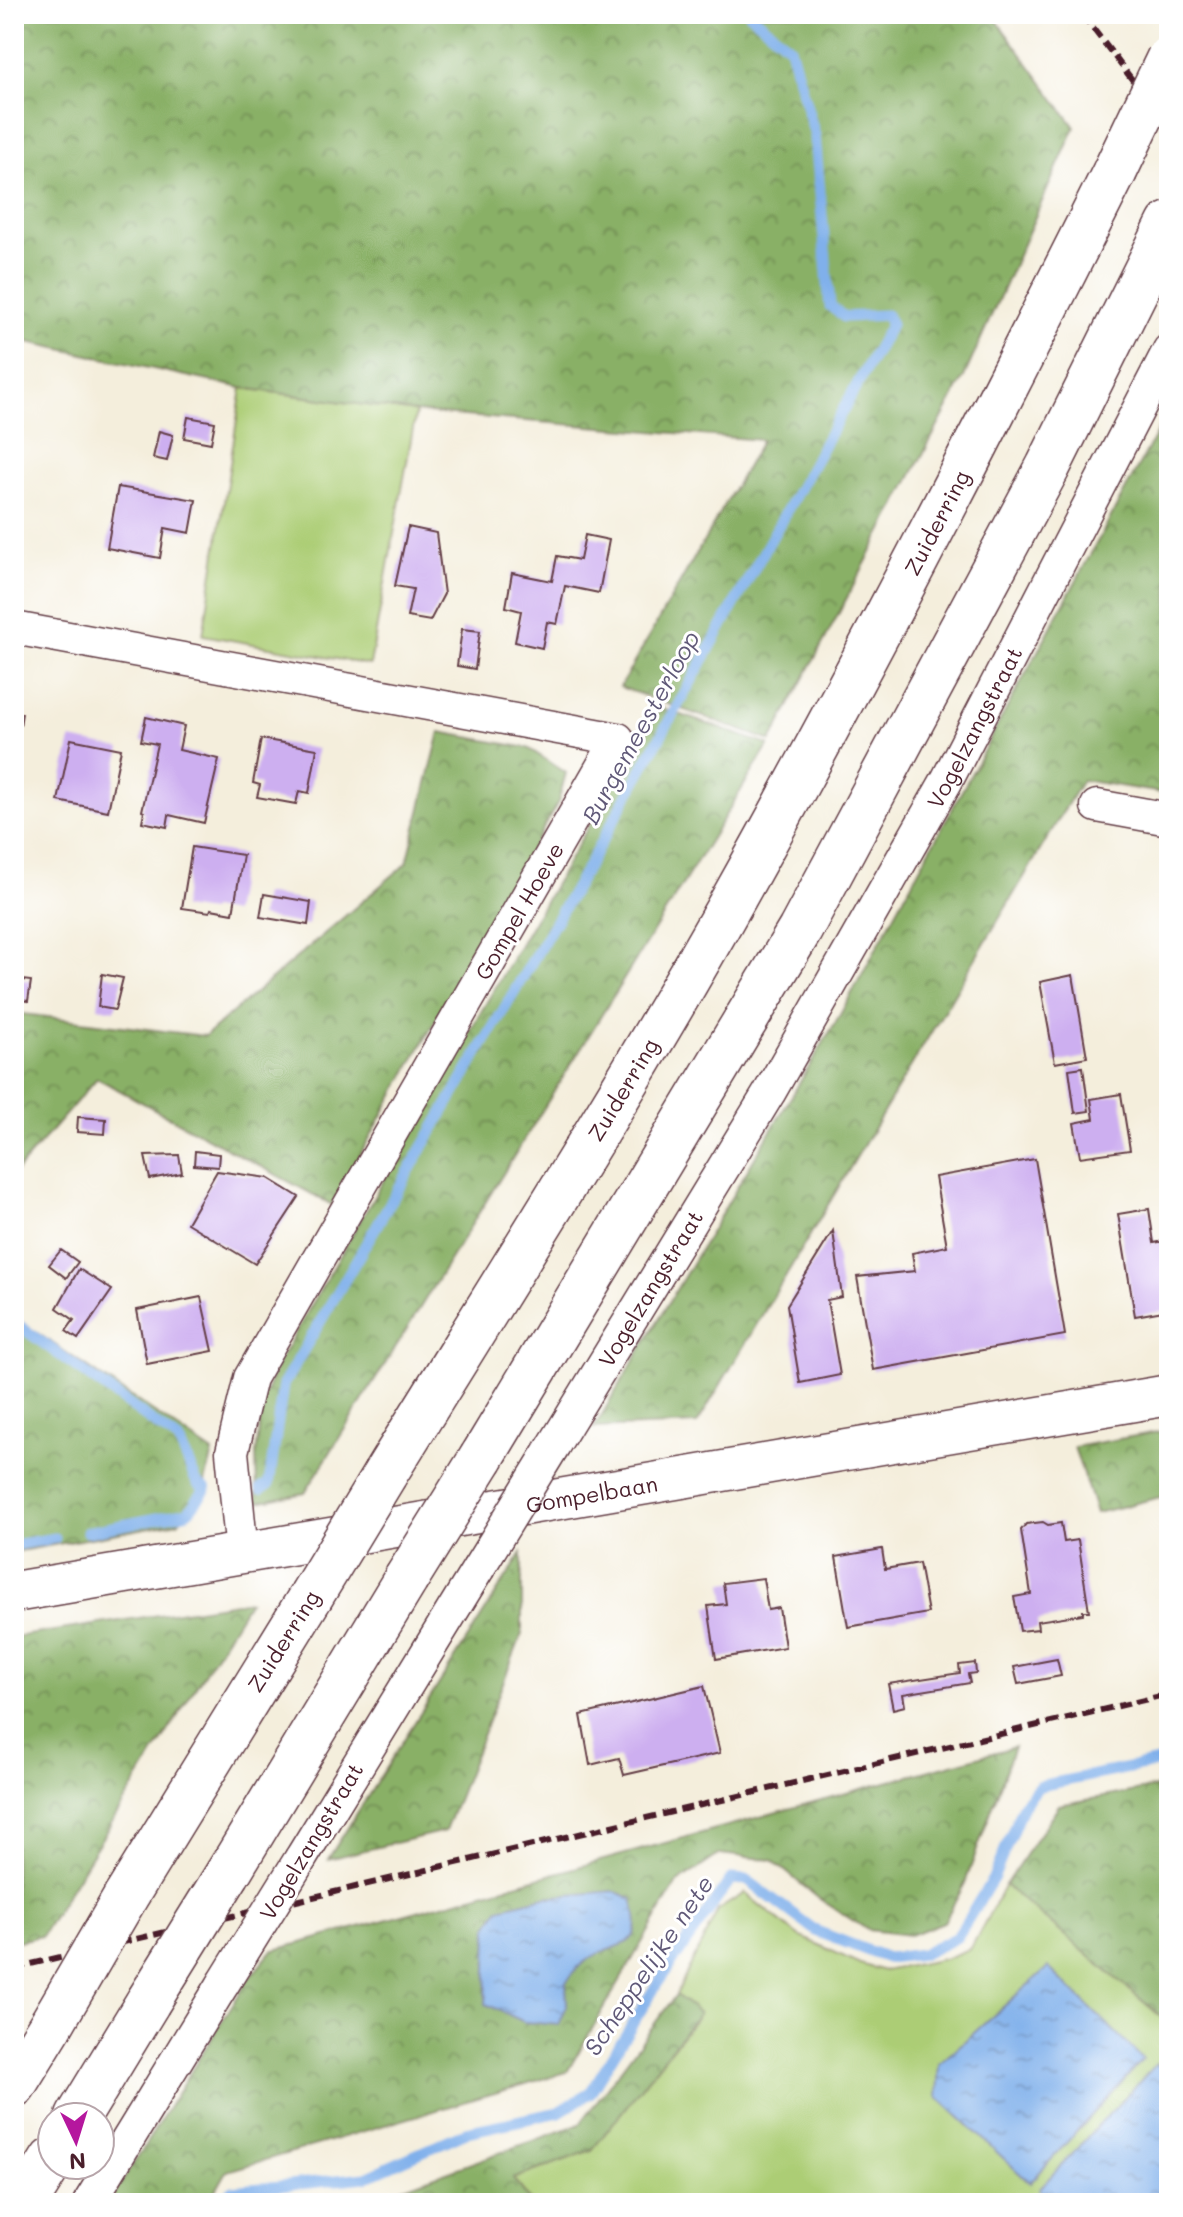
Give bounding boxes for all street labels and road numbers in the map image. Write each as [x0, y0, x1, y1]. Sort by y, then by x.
street label: Zuiderring [897, 465, 975, 580]
street label: Vogelzangstraat [920, 641, 1028, 813]
street label: Gompel Hoeve [468, 837, 570, 985]
street label: Zuiderring [580, 1033, 664, 1146]
street label: Vogelzangstraat [591, 1204, 709, 1372]
street label: Gompelbaan [524, 1468, 660, 1519]
street label: Zuiderring [240, 1585, 326, 1697]
street label: Vogelzangstraat [253, 1757, 369, 1925]

